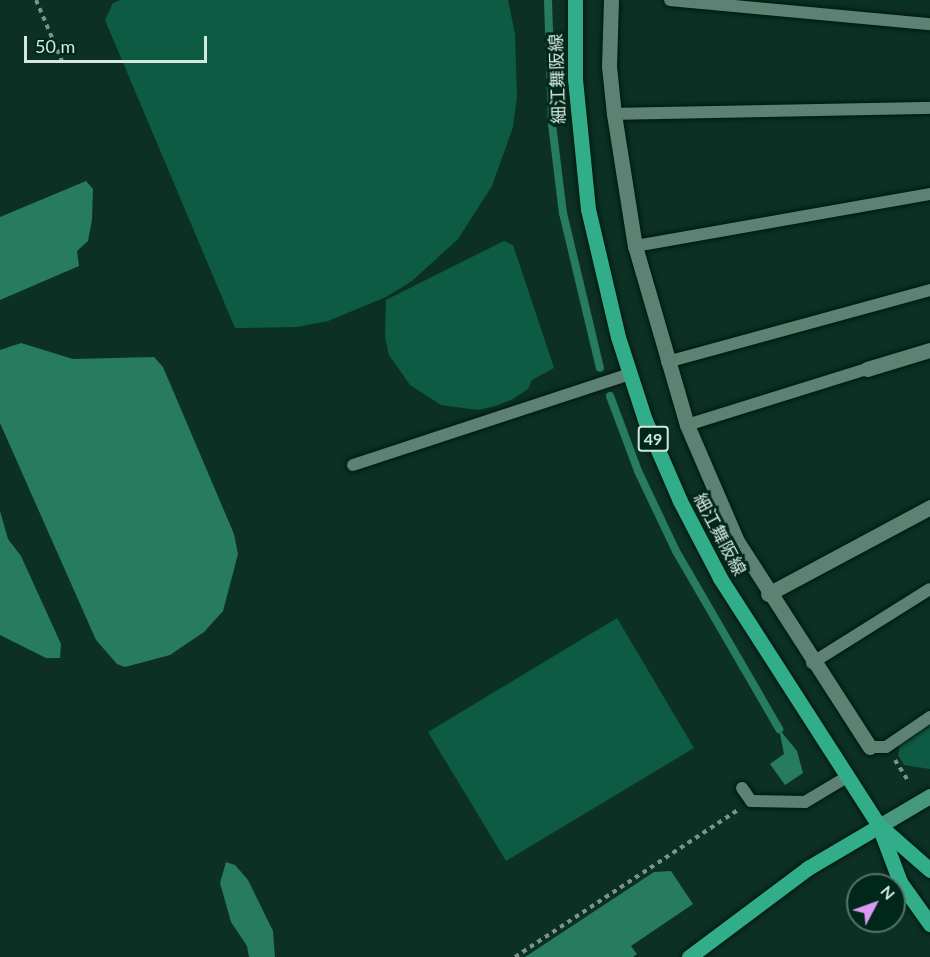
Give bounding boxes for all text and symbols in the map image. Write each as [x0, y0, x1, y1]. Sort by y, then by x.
scale bar [27, 24, 210, 62]
street label: 細江舞阪線 [545, 34, 569, 124]
text: 50 m [35, 35, 75, 57]
road number: 49 [636, 426, 670, 452]
street label: 細江舞阪線 [689, 489, 751, 579]
north arrow [846, 873, 906, 933]
text: N [877, 881, 900, 903]

